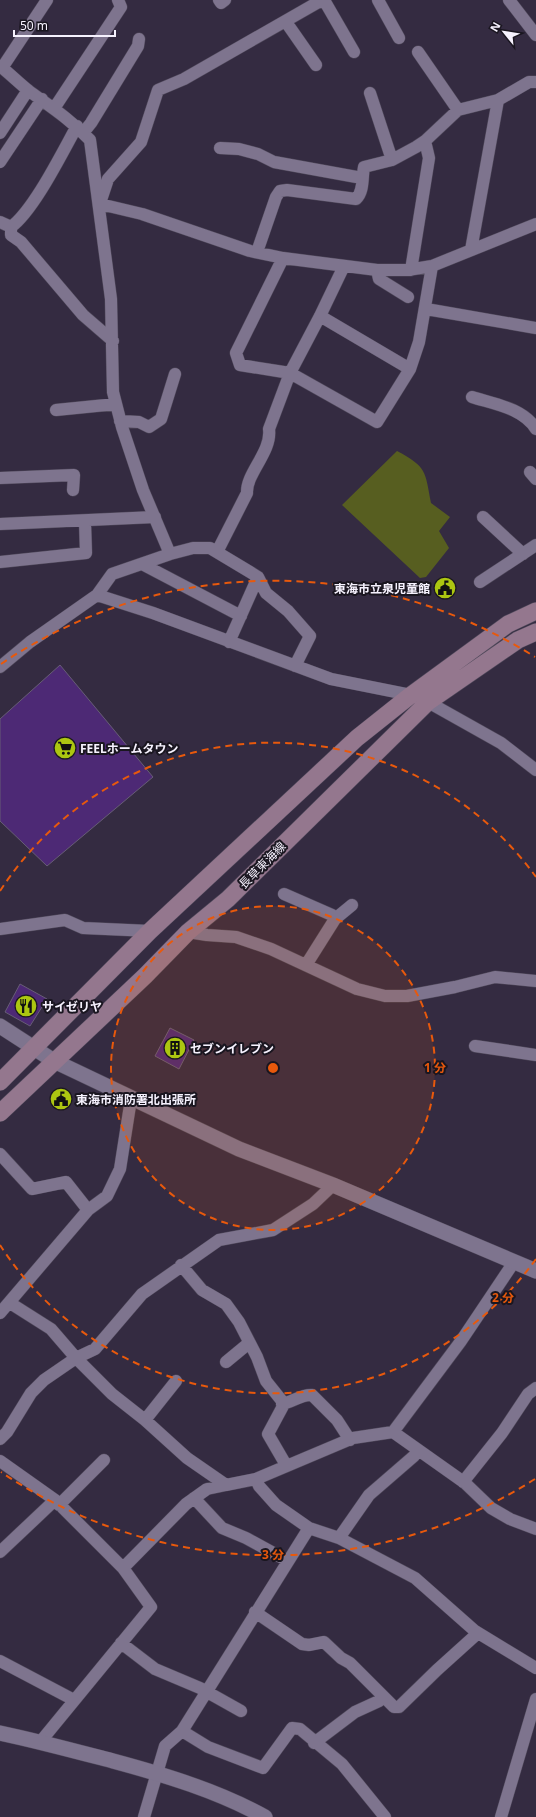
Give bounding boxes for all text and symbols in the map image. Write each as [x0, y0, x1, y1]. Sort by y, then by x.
scale bar [14, 12, 115, 38]
north arrow [484, 12, 524, 52]
text: 50 m [20, 17, 48, 34]
text: N [486, 19, 504, 34]
public building icon: 東海市立泉児童館 [432, 575, 458, 601]
place label: 東海市立泉児童館 [334, 580, 430, 597]
supermarket icon: FEELホームタウン [52, 735, 78, 761]
place label: FEELホームタウン [80, 740, 178, 757]
street label: 長草東海線 [235, 838, 289, 892]
restaurant icon: サイゼリヤ [13, 993, 39, 1019]
place label: サイゼリヤ [42, 998, 102, 1015]
building icon: セブンイレブン [162, 1035, 188, 1061]
place label: セブンイレブン [190, 1040, 274, 1057]
text: 1 分 [424, 1059, 446, 1076]
centre of rings [266, 1061, 280, 1075]
public building icon: 東海市消防署北出張所 [48, 1086, 74, 1112]
place label: 東海市消防署北出張所 [76, 1091, 196, 1108]
text: 2 分 [492, 1289, 514, 1306]
text: 3 分 [262, 1546, 284, 1563]

